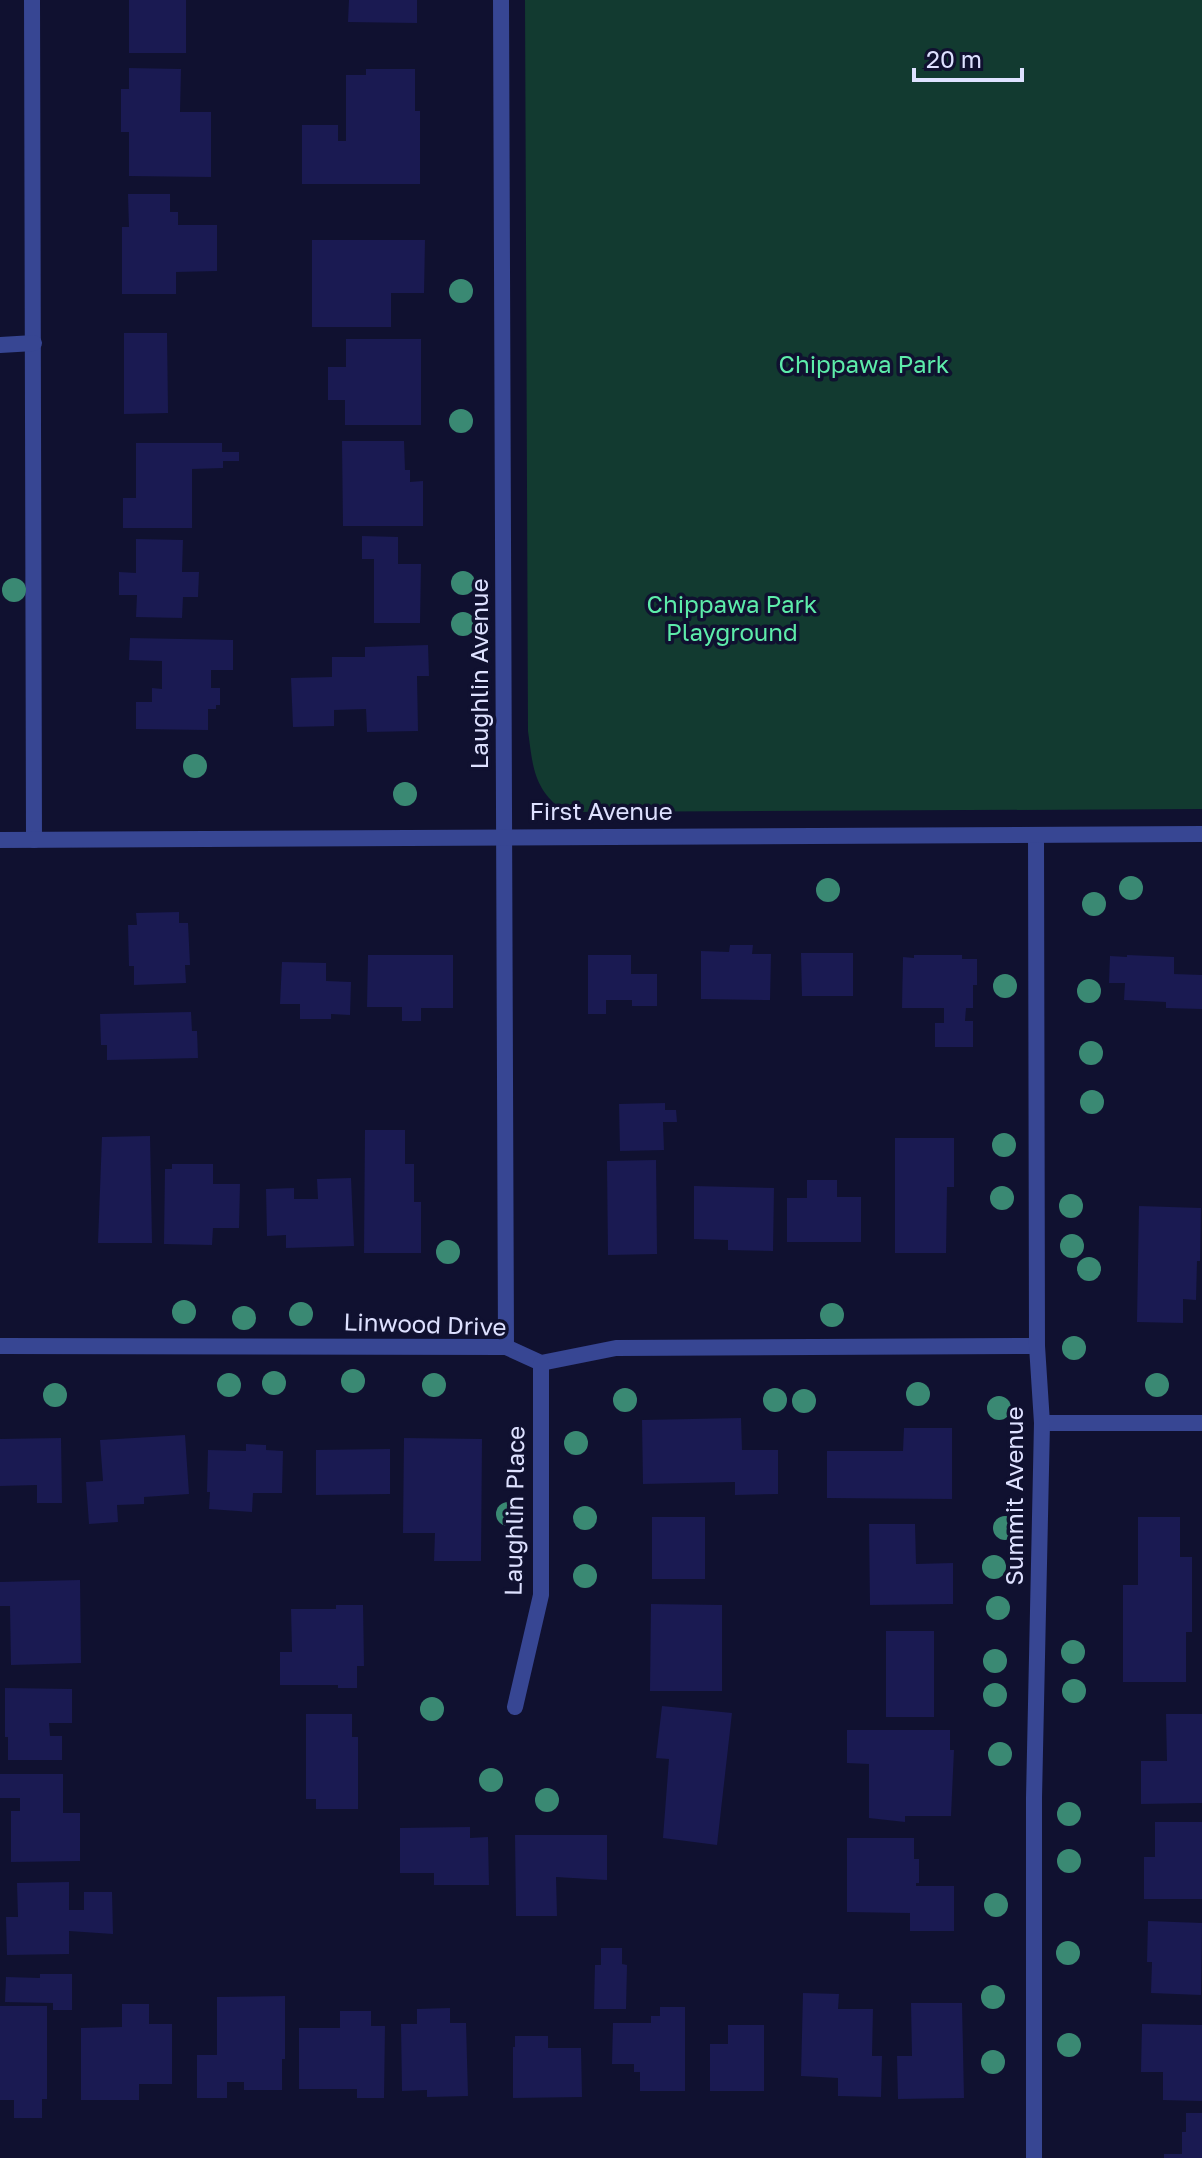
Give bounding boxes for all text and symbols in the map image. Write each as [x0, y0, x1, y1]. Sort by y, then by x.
scale bar [914, 32, 1022, 82]
text: 20 m [926, 44, 982, 73]
park label: Chippawa Park [779, 349, 949, 378]
street label: Laughlin Avenue [464, 578, 493, 770]
park label: Chippawa Park Playground [647, 589, 817, 646]
street label: First Avenue [529, 796, 673, 825]
street label: Linwood Drive [343, 1306, 507, 1341]
street label: Summit Avenue [999, 1406, 1028, 1586]
street label: Laughlin Place [498, 1426, 529, 1596]

